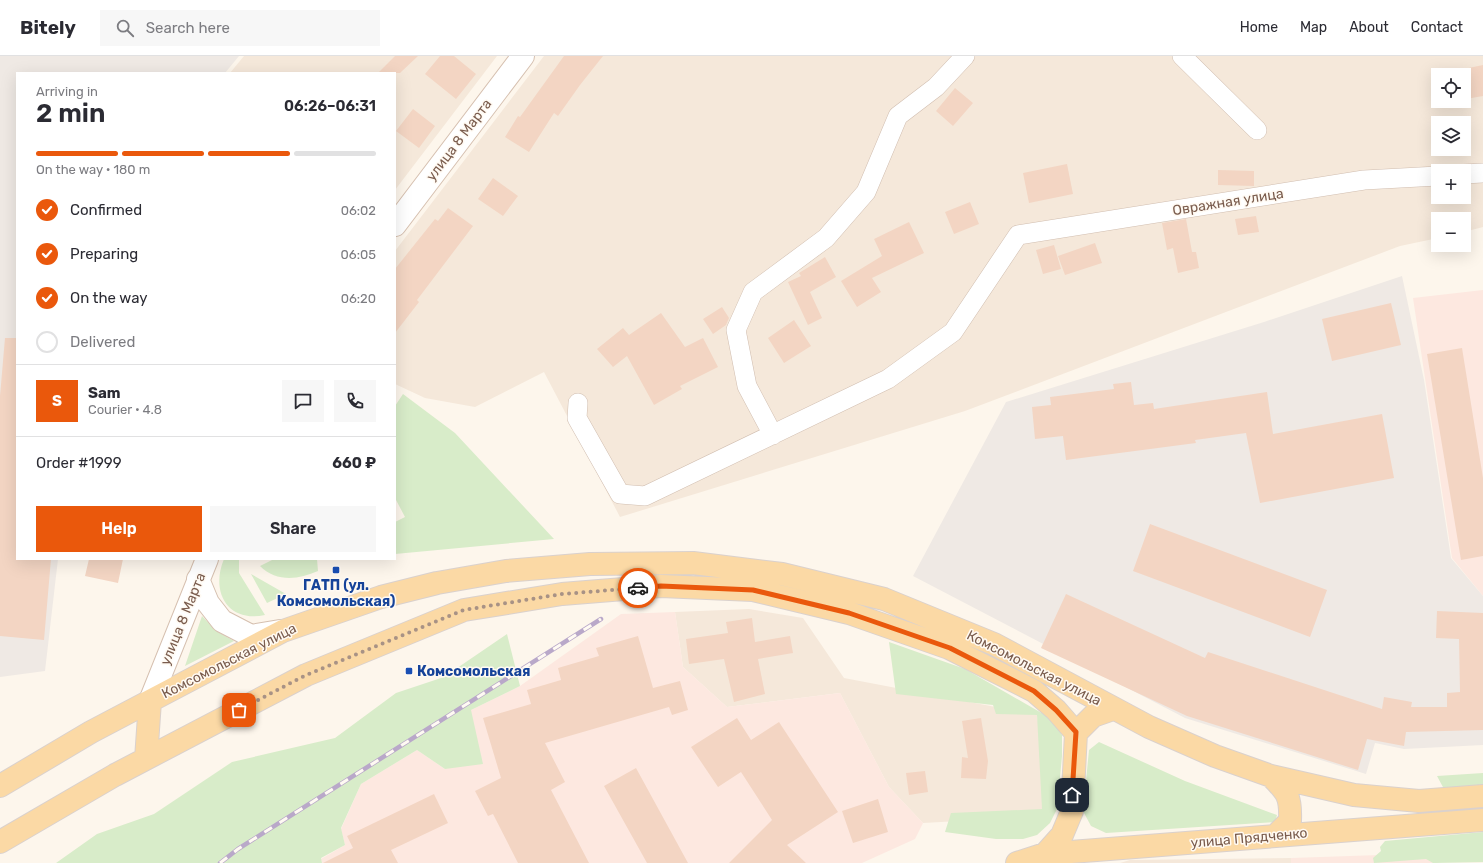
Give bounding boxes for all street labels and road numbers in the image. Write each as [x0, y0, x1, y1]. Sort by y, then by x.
street label: улица 8 Марта [423, 96, 495, 184]
street label: Овражная улица [1171, 185, 1285, 219]
street label: улица 8 Марта [157, 570, 209, 668]
street label: Комсомольская улица [159, 620, 299, 702]
street label: Комсомольская улица [964, 627, 1104, 709]
street label: улица Прядченко [1190, 824, 1308, 852]

